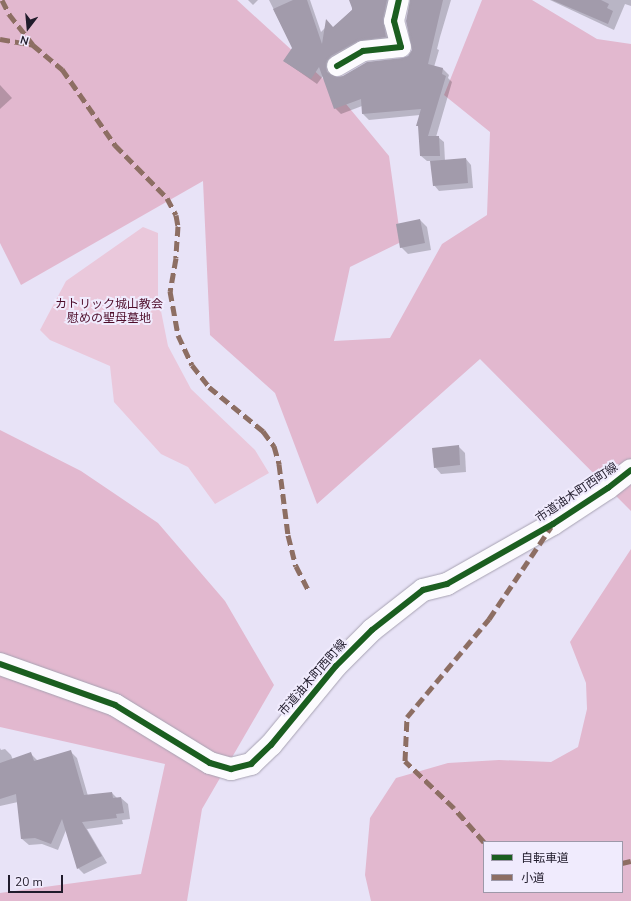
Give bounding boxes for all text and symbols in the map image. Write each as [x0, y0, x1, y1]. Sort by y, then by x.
north arrow [8, 8, 48, 48]
text: N [19, 32, 31, 48]
park label: カトリック城山教会 慰めの聖母墓地 [55, 298, 163, 326]
street label: 市道油木町西町線 [533, 460, 621, 526]
street label: 市道油木町西町線 [276, 637, 350, 719]
legend [483, 841, 623, 893]
text: 自転車道 [521, 850, 569, 866]
scale bar [10, 867, 65, 893]
text: 小道 [521, 870, 545, 886]
text: 20 m [15, 874, 43, 890]

